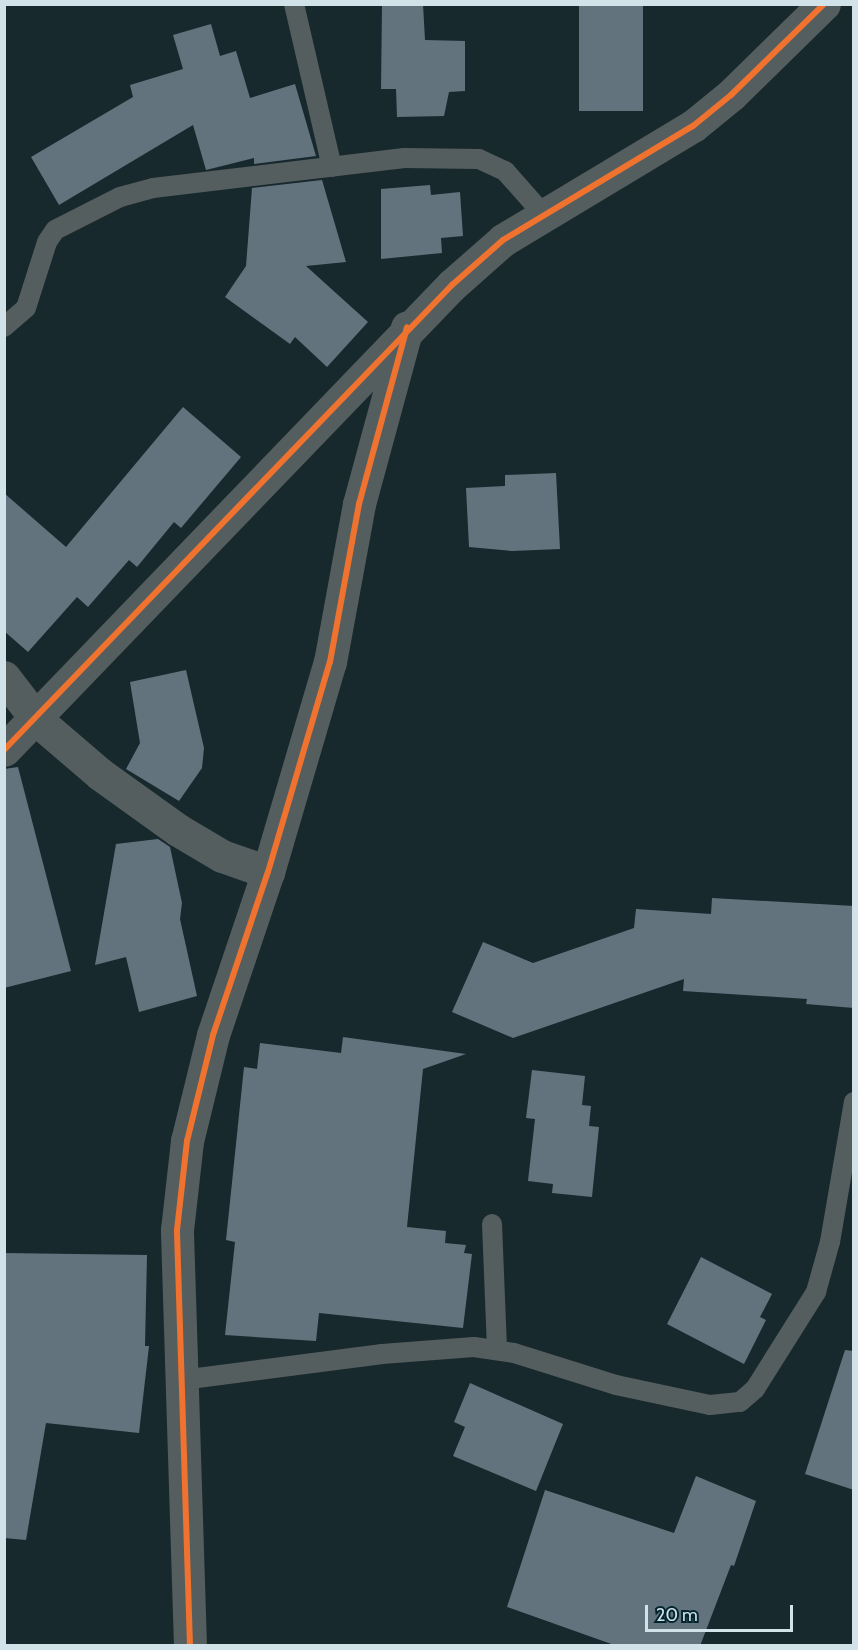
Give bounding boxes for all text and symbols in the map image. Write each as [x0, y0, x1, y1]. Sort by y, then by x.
scale bar [648, 1593, 796, 1631]
text: 20 m [656, 1604, 698, 1626]

